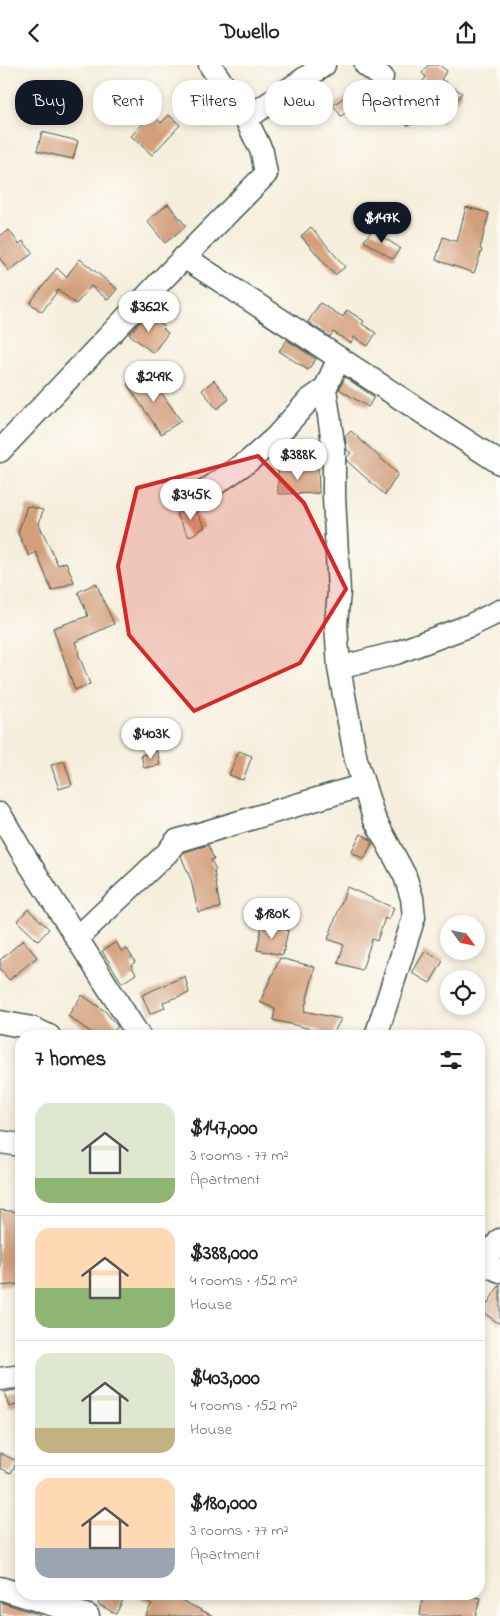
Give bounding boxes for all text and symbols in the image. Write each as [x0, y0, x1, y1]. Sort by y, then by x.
text: Dwello [220, 17, 280, 49]
icon: back [20, 19, 48, 47]
icon: share [452, 19, 480, 47]
chip: Buy [15, 80, 83, 125]
chip: Rent [93, 80, 162, 125]
chip: Filters [172, 80, 255, 125]
chip: New [265, 80, 333, 125]
chip: Apartment [343, 80, 458, 125]
pin: $147K [347, 201, 417, 244]
text: $147K [364, 206, 400, 230]
pin: $362K [114, 291, 184, 333]
text: $362K [129, 295, 169, 319]
pin: $249K [119, 361, 189, 403]
text: $249K [136, 365, 172, 389]
pin: $388K [263, 439, 333, 481]
text: $388K [280, 443, 316, 467]
pin: $345K [156, 479, 226, 521]
text: $345K [171, 483, 211, 507]
pin: $403K [116, 717, 186, 760]
text: $403K [132, 722, 170, 746]
pin: $180K [237, 897, 307, 940]
text: $180K [254, 902, 290, 926]
north arrow [440, 915, 485, 960]
map controls [440, 915, 485, 1015]
button: locate [440, 970, 485, 1015]
text: 7 homes [35, 1045, 106, 1075]
icon: filters [437, 1046, 465, 1074]
text: $147,000 [190, 1114, 258, 1144]
icon: home [75, 1123, 135, 1183]
text: 3 rooms · 77 m² [190, 1144, 289, 1168]
text: Apartment [190, 1168, 260, 1192]
text: $388,000 [190, 1239, 258, 1269]
icon: home [75, 1248, 135, 1308]
text: 4 rooms · 152 m² [190, 1269, 298, 1293]
text: House [190, 1293, 232, 1317]
text: $403,000 [190, 1364, 260, 1394]
icon: home [75, 1373, 135, 1433]
text: 4 rooms · 152 m² [190, 1394, 298, 1418]
text: House [190, 1418, 232, 1442]
text: $180,000 [190, 1489, 257, 1519]
icon: home [75, 1498, 135, 1558]
text: 3 rooms · 77 m² [190, 1519, 289, 1543]
text: Apartment [190, 1543, 260, 1567]

